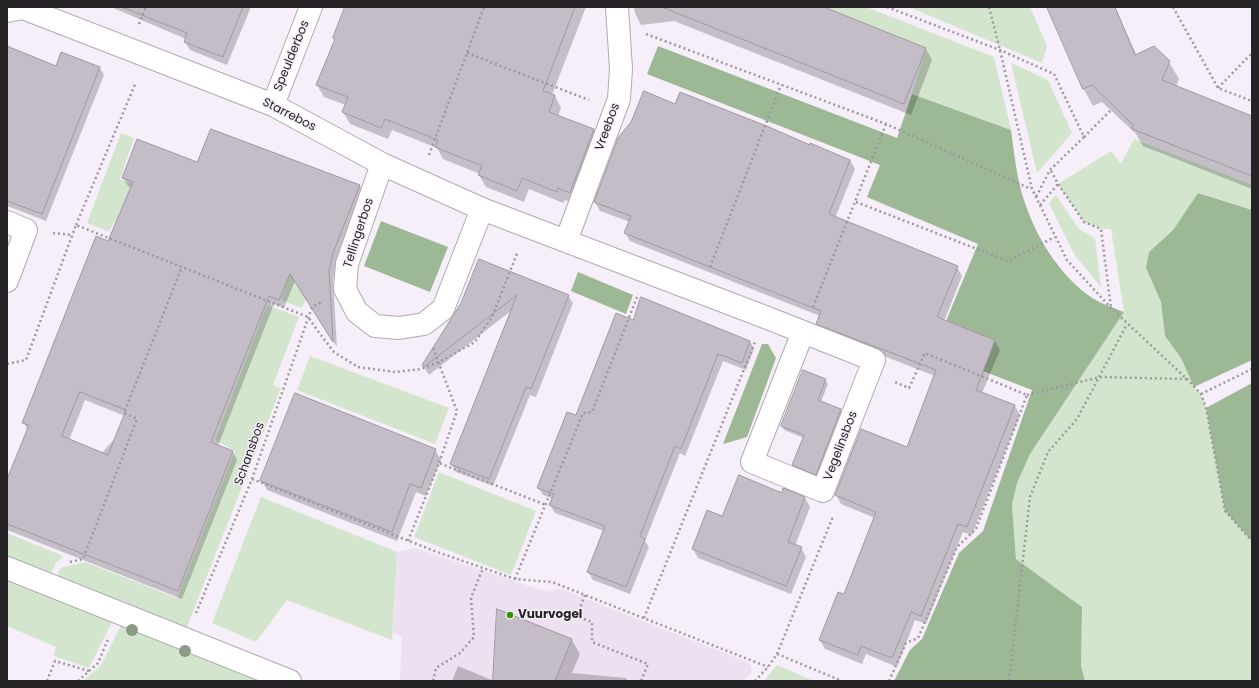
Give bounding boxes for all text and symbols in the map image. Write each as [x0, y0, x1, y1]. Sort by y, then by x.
street label: Speulderbos [271, 18, 313, 94]
street label: Starrebos [260, 95, 318, 135]
street label: Vreebos [593, 101, 623, 153]
street label: Tellingerbos [341, 196, 377, 270]
street label: Vegelinsbos [821, 409, 861, 483]
street label: Schansbos [232, 420, 268, 488]
place label: Vuurvogel [518, 608, 582, 622]
marker: Vuurvogel [505, 610, 515, 620]

